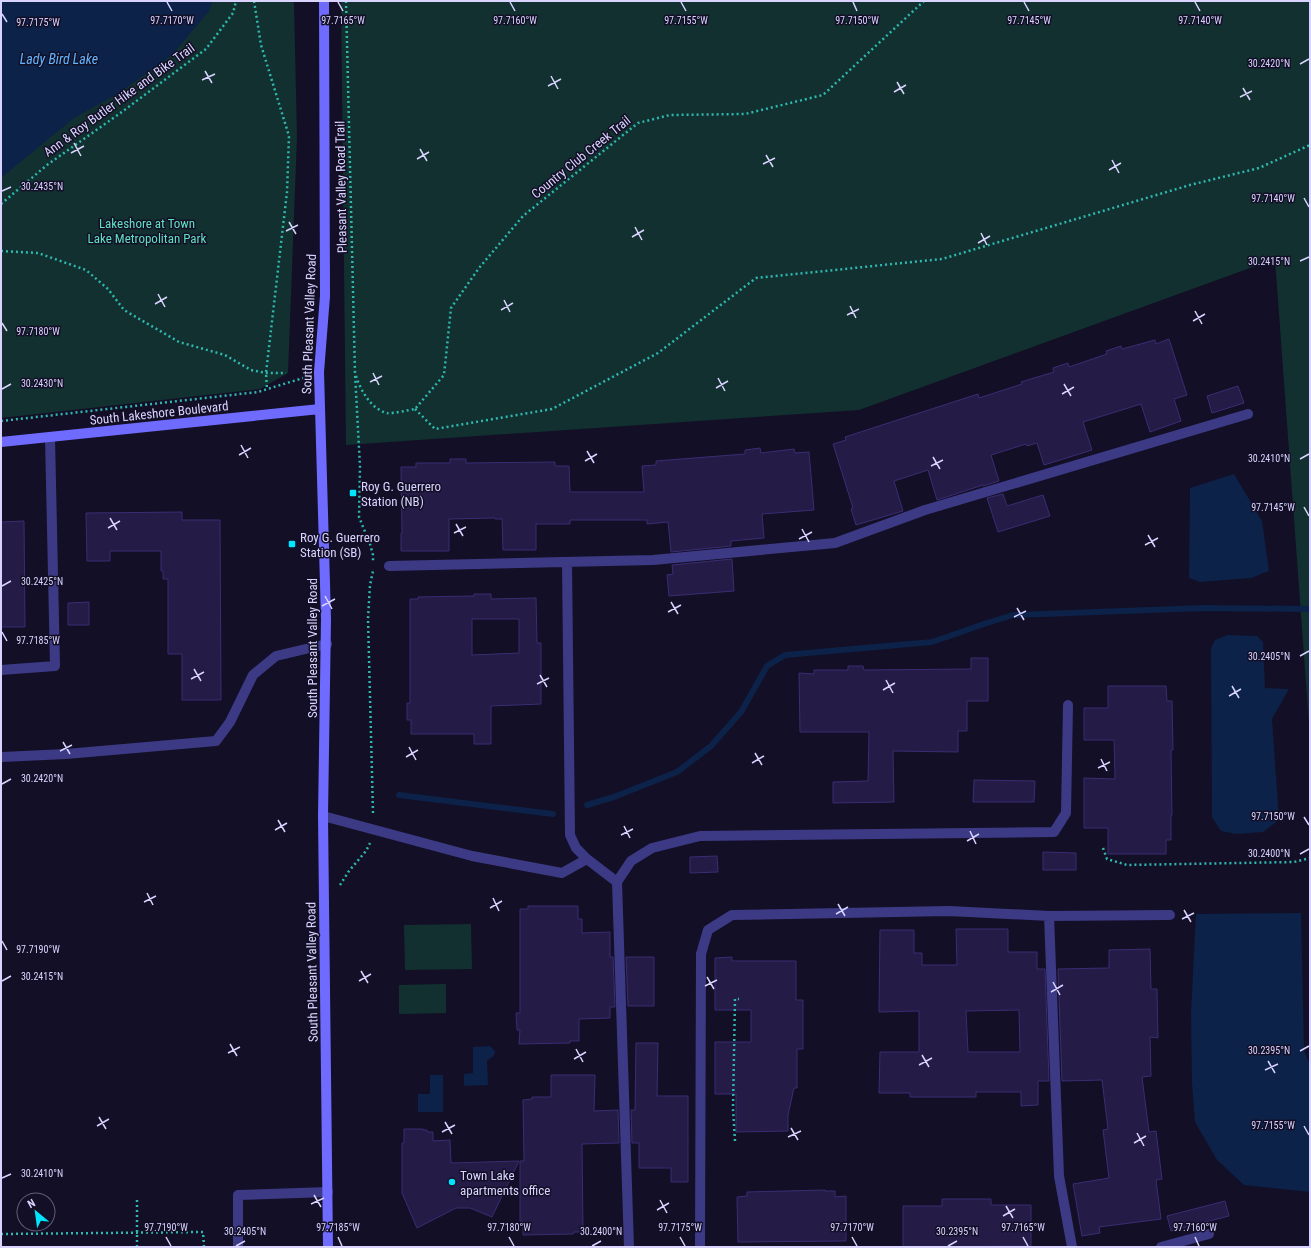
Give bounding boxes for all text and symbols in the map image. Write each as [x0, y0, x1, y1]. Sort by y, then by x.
text: 97.7170°W [150, 15, 194, 26]
text: 97.7165°W [321, 15, 365, 26]
text: 97.7160°W [493, 15, 537, 26]
text: 97.7155°W [664, 15, 708, 26]
text: 97.7150°W [835, 15, 879, 26]
text: 97.7145°W [1007, 15, 1051, 26]
text: 97.7140°W [1178, 15, 1222, 26]
text: 97.7175°W [16, 17, 60, 28]
street label: Ann & Roy Butler Hike and Bike Trail [41, 40, 197, 160]
water label: Lady Bird Lake [20, 51, 98, 67]
text: 30.2420°N [1248, 58, 1290, 69]
street label: Country Club Creek Trail [528, 112, 634, 202]
street label: Pleasant Valley Road Trail [332, 121, 350, 253]
text: 30.2435°N [21, 181, 63, 192]
text: 97.7140°W [1251, 193, 1295, 204]
park label: Lakeshore at Town Lake Metropolitan Park [88, 216, 207, 246]
street label: South Pleasant Valley Road [299, 254, 319, 394]
text: 30.2415°N [1248, 256, 1290, 267]
text: 97.7180°W [16, 326, 60, 337]
text: 30.2430°N [21, 378, 63, 389]
street label: South Lakeshore Boulevard [89, 398, 229, 428]
text: 30.2410°N [1248, 453, 1290, 464]
place label: Roy G. Guerrero Station (NB) [361, 479, 441, 509]
marker: Roy G. Guerrero Station (NB) [348, 488, 358, 498]
text: 97.7145°W [1251, 502, 1295, 513]
place label: Roy G. Guerrero Station (SB) [300, 530, 380, 560]
marker: Roy G. Guerrero Station (SB) [287, 539, 297, 549]
text: 30.2425°N [21, 576, 63, 587]
street label: South Pleasant Valley Road [305, 578, 320, 718]
text: 97.7185°W [16, 635, 60, 646]
text: 30.2405°N [1248, 651, 1290, 662]
text: 30.2420°N [21, 773, 63, 784]
text: 97.7150°W [1251, 811, 1295, 822]
text: 30.2400°N [1248, 848, 1290, 859]
street label: South Pleasant Valley Road [303, 902, 321, 1042]
text: 97.7190°W [16, 944, 60, 955]
text: 30.2415°N [21, 971, 63, 982]
text: 30.2395°N [1248, 1045, 1290, 1056]
text: 97.7155°W [1251, 1120, 1295, 1131]
text: 30.2410°N [21, 1168, 63, 1179]
place label: Town Lake apartments office [460, 1168, 550, 1198]
marker: Town Lake apartments office [447, 1177, 457, 1187]
north arrow [16, 1192, 56, 1232]
text: N [25, 1196, 38, 1211]
text: 97.7190°W [144, 1222, 188, 1233]
text: 97.7185°W [316, 1222, 360, 1233]
text: 97.7180°W [487, 1222, 531, 1233]
text: 97.7175°W [658, 1222, 702, 1233]
text: 97.7170°W [830, 1222, 874, 1233]
text: 97.7165°W [1001, 1222, 1045, 1233]
text: 97.7160°W [1173, 1222, 1217, 1233]
text: 30.2405°N [224, 1226, 266, 1237]
text: 30.2400°N [580, 1226, 622, 1237]
text: 30.2395°N [936, 1226, 978, 1237]

